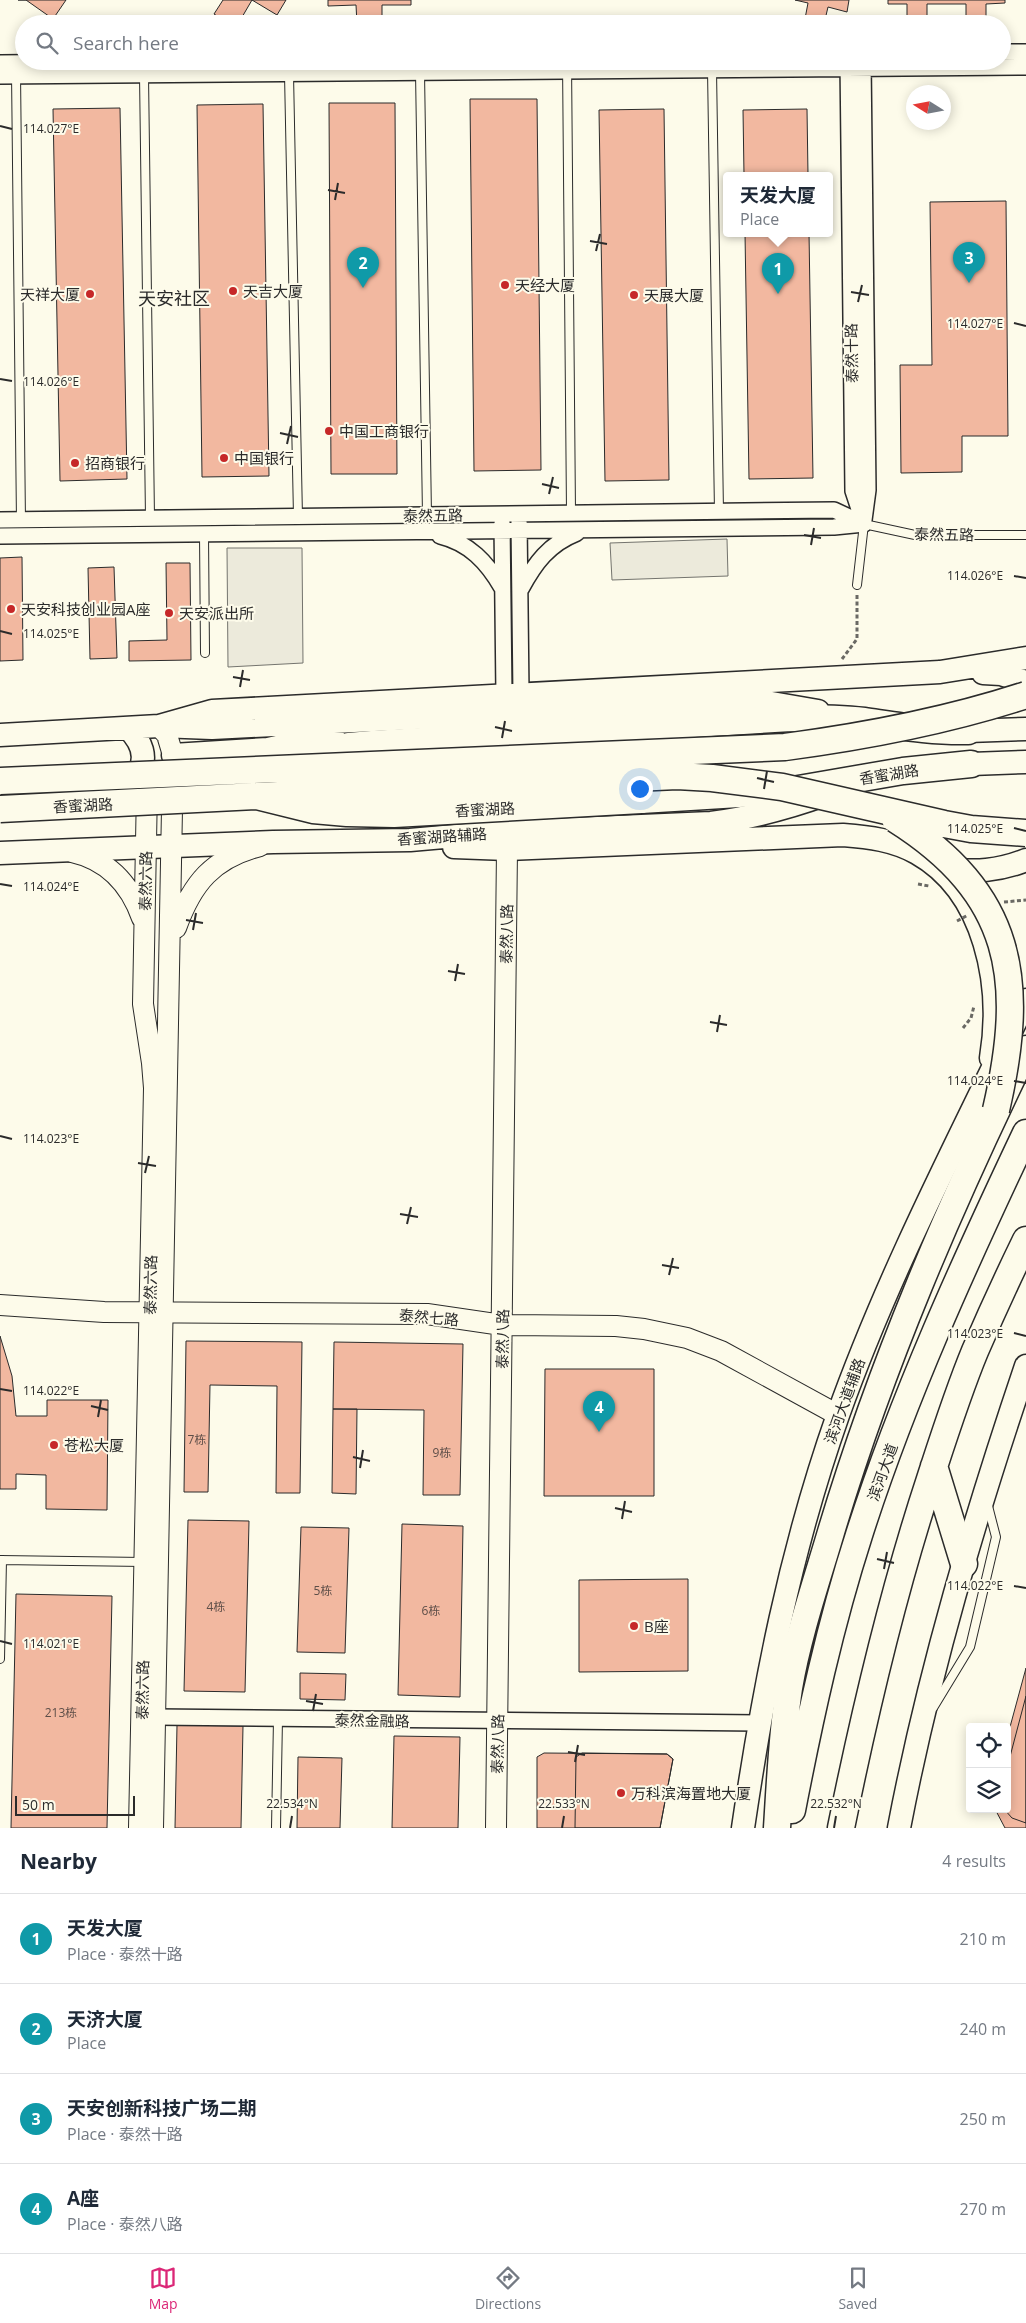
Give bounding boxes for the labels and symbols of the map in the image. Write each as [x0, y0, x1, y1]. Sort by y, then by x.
north arrow [906, 85, 951, 130]
text: 114.027°E [23, 120, 79, 137]
pin: 3 [953, 242, 985, 283]
pin: 2 [347, 247, 379, 288]
pin: 1 [762, 253, 794, 294]
place label: 天经大厦 [515, 275, 575, 295]
marker: 天经大厦 [499, 279, 511, 291]
place label: 天吉大厦 [243, 281, 303, 301]
place label: 天祥大厦 [20, 284, 80, 304]
marker: 天吉大厦 [227, 285, 239, 297]
place label: 天展大厦 [644, 285, 704, 305]
district label: 天安社区 [138, 286, 210, 310]
marker: 天祥大厦 [84, 288, 96, 300]
marker: 天展大厦 [628, 289, 640, 301]
text: 114.027°E [947, 315, 1003, 332]
street label: 泰然十路 [840, 323, 862, 383]
text: 114.026°E [23, 373, 79, 390]
place label: 中国工商银行 [339, 421, 429, 441]
marker: 中国工商银行 [323, 425, 335, 437]
place label: 中国银行 [234, 448, 294, 468]
marker: 中国银行 [218, 452, 230, 464]
place label: 招商银行 [85, 453, 145, 473]
marker: 招商银行 [69, 457, 81, 469]
street label: 泰然五路 [403, 504, 463, 526]
street label: 泰然五路 [914, 523, 974, 545]
text: 114.026°E [947, 567, 1003, 584]
place label: 天安科技创业园A座 [21, 599, 151, 619]
marker: 天安科技创业园A座 [5, 603, 17, 615]
place label: 天安派出所 [179, 603, 254, 623]
marker: 天安派出所 [163, 607, 175, 619]
text: 114.025°E [23, 625, 79, 642]
street label: 香蜜湖路 [858, 759, 920, 789]
your location [627, 776, 653, 802]
street label: 香蜜湖路 [53, 793, 113, 817]
street label: 香蜜湖路 [455, 797, 515, 821]
text: 114.025°E [947, 820, 1003, 837]
street label: 香蜜湖路辅路 [396, 823, 488, 849]
street label: 泰然六路 [134, 851, 156, 911]
text: 114.024°E [23, 878, 79, 895]
street label: 泰然八路 [495, 904, 517, 964]
text: 114.024°E [947, 1072, 1003, 1089]
text: 114.023°E [23, 1130, 79, 1147]
street label: 泰然六路 [139, 1255, 161, 1315]
street label: 泰然七路 [398, 1304, 460, 1330]
street label: 泰然八路 [491, 1309, 513, 1369]
text: 114.023°E [947, 1325, 1003, 1342]
street label: 滨河大道辅路 [819, 1355, 869, 1447]
text: 114.022°E [23, 1382, 79, 1399]
pin: 4 [583, 1391, 615, 1432]
house number: 7栋 [188, 1431, 206, 1448]
place label: 苍松大厦 [64, 1435, 124, 1455]
marker: 苍松大厦 [48, 1439, 60, 1451]
street label: 滨河大道 [862, 1440, 902, 1504]
house number: 9栋 [433, 1444, 451, 1461]
text: 114.022°E [947, 1577, 1003, 1594]
house number: 5栋 [314, 1582, 332, 1599]
house number: 4栋 [207, 1598, 225, 1615]
house number: 6栋 [422, 1602, 440, 1619]
place label: B座 [644, 1616, 669, 1636]
marker: B座 [628, 1620, 640, 1632]
text: 114.021°E [23, 1635, 79, 1652]
street label: 泰然六路 [131, 1660, 153, 1720]
house number: 213栋 [45, 1704, 77, 1721]
street label: 泰然金融路 [334, 1709, 410, 1731]
street label: 泰然八路 [486, 1714, 508, 1774]
place label: 万科滨海置地大厦 [631, 1783, 751, 1803]
marker: 万科滨海置地大厦 [615, 1787, 627, 1799]
scale bar [15, 1793, 135, 1816]
text: 22.534°N [266, 1795, 318, 1812]
text: 22.533°N [538, 1795, 590, 1812]
text: 22.532°N [810, 1795, 862, 1812]

